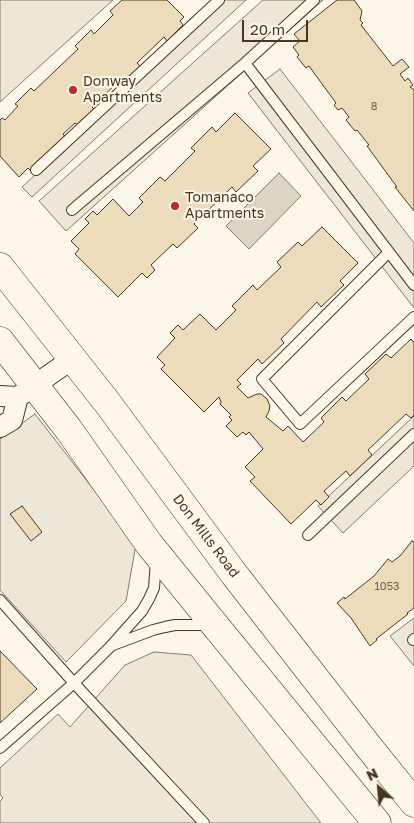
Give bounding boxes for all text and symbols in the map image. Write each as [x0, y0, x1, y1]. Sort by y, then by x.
scale bar [244, 10, 310, 42]
text: 20 m [250, 20, 285, 38]
place label: Donway Apartments [83, 74, 162, 106]
marker: Donway Apartments [67, 84, 79, 96]
house number: 8 [371, 100, 377, 114]
place label: Tomanaco Apartments [185, 190, 264, 222]
marker: Tomanaco Apartments [169, 200, 181, 212]
street label: Don Mills Road [169, 491, 243, 581]
house number: 1053 [375, 580, 399, 594]
north arrow [354, 763, 404, 813]
text: N [363, 764, 381, 784]

